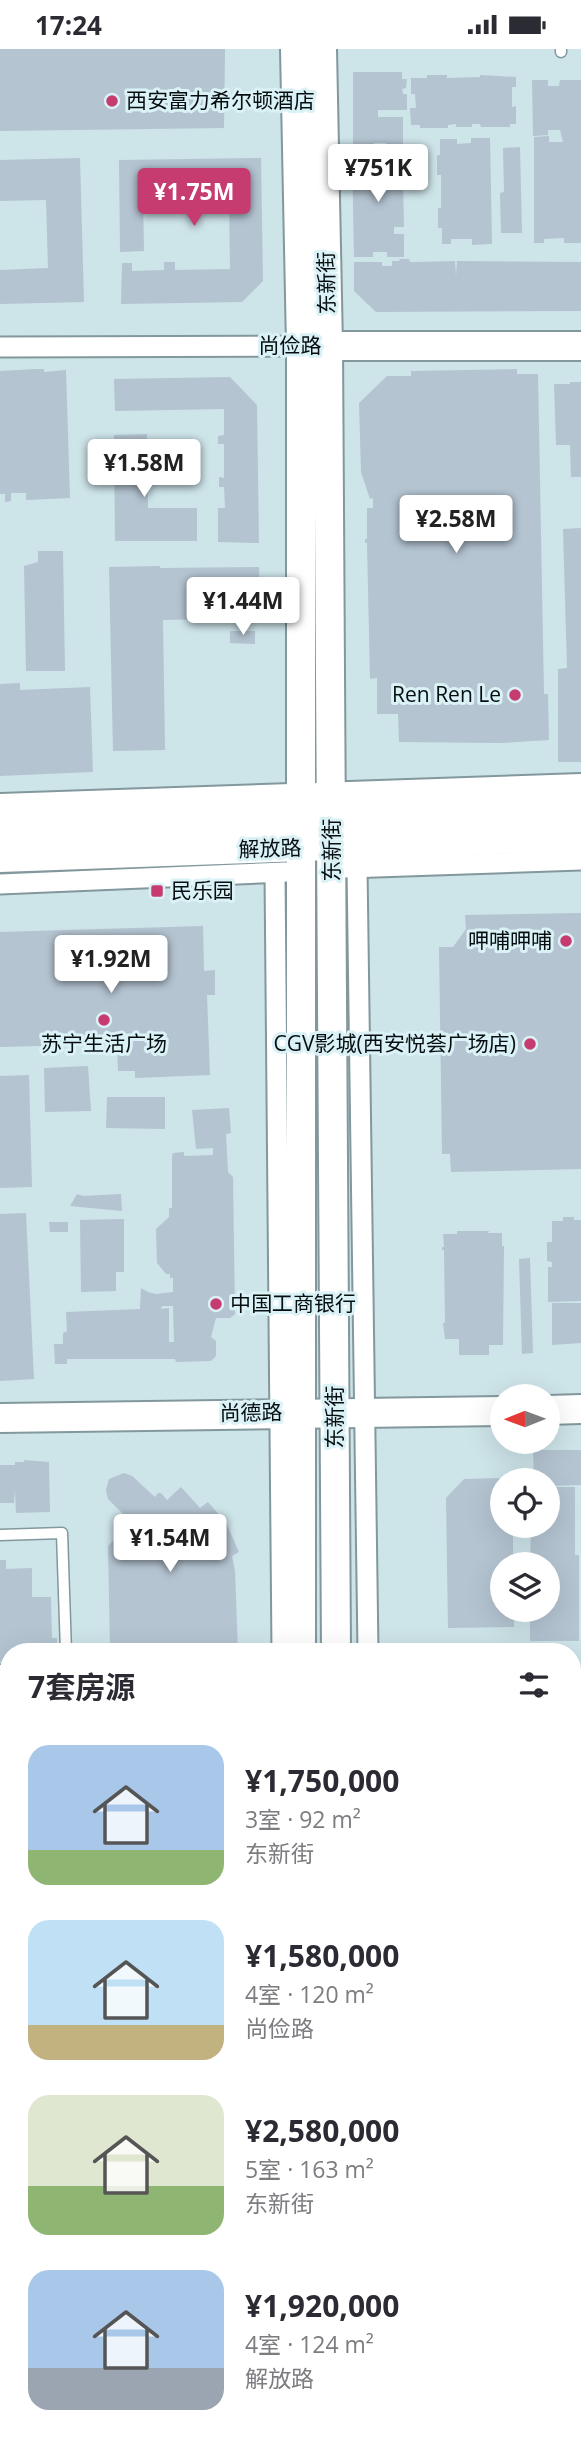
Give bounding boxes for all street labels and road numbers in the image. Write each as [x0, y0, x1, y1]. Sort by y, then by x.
street label: 东新街 [311, 251, 341, 315]
street label: 尚俭路 [259, 331, 322, 359]
street label: 东新街 [317, 819, 345, 882]
street label: 解放路 [238, 833, 302, 863]
street label: 东新街 [320, 1386, 348, 1449]
street label: 尚德路 [219, 1397, 283, 1427]

